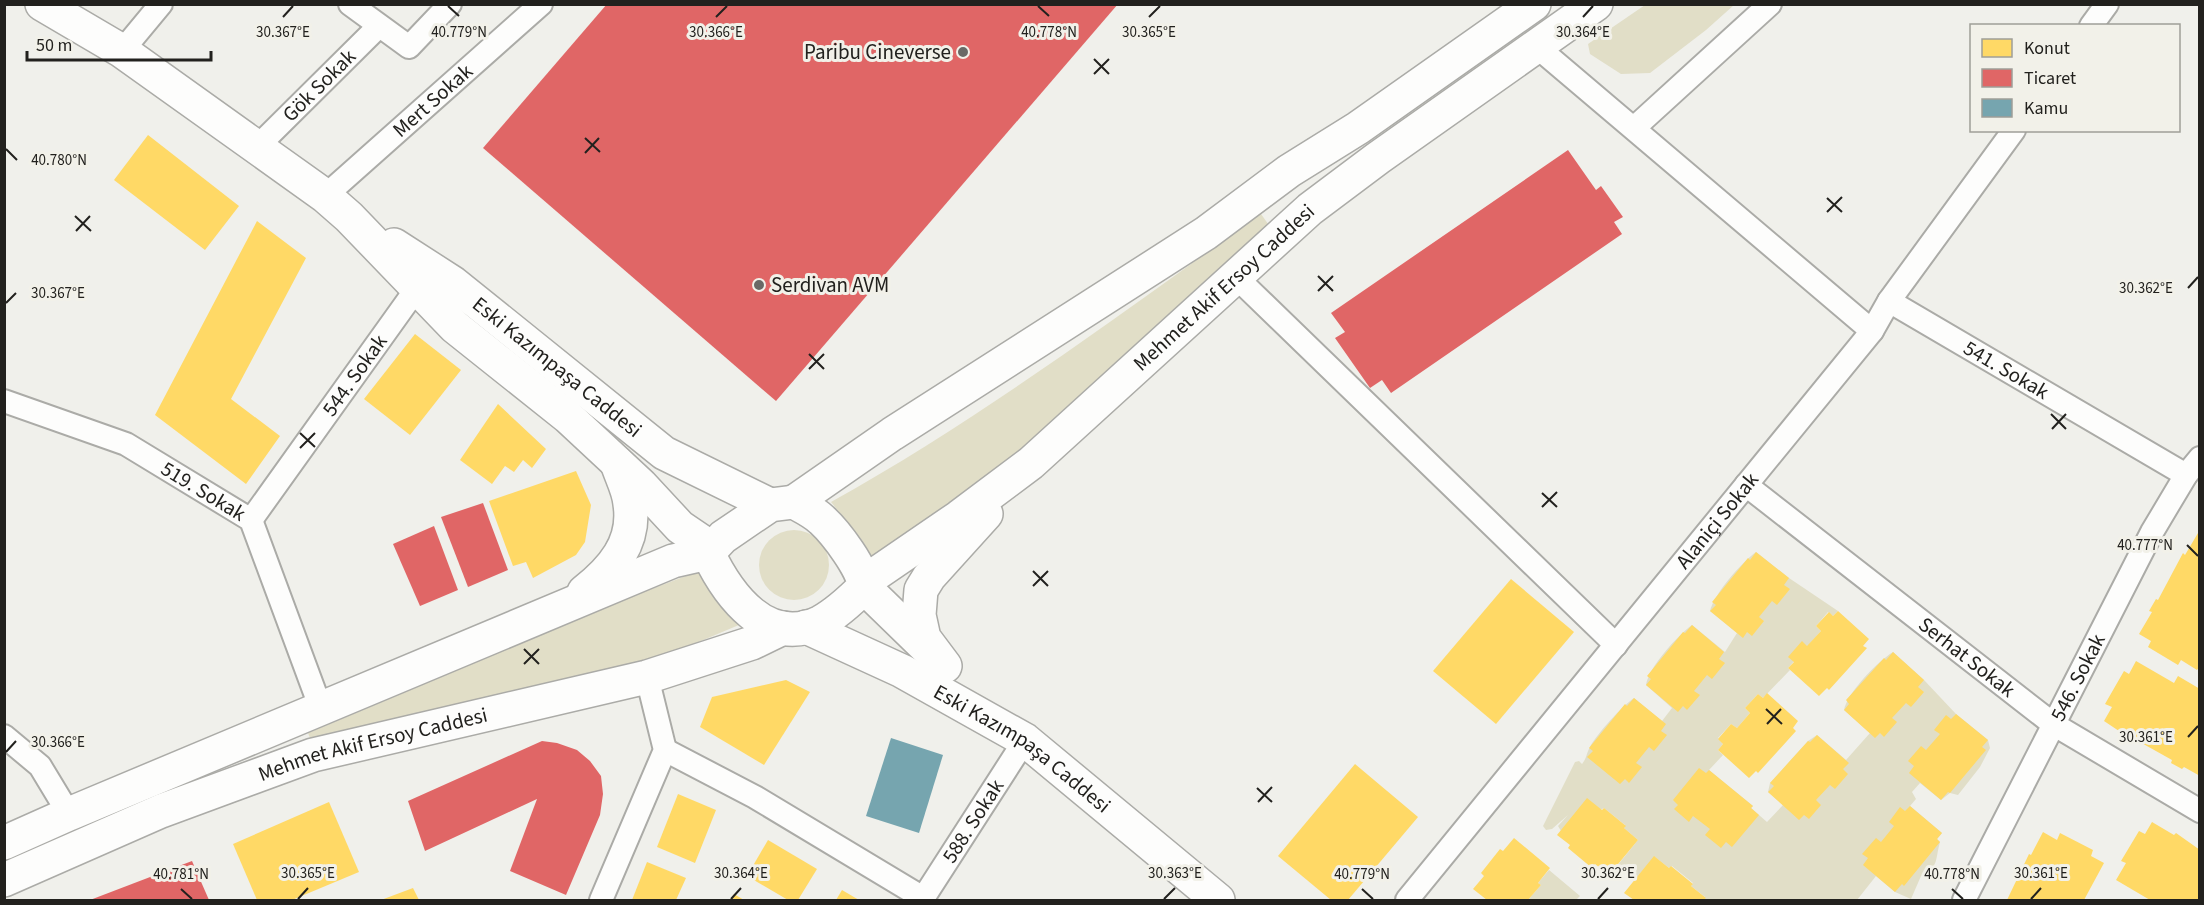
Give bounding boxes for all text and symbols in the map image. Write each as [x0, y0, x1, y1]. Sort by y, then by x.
text: 30.367°E [256, 22, 310, 43]
text: 40.779°N [431, 22, 487, 43]
text: 30.366°E [689, 22, 743, 43]
text: 40.778°N [1021, 22, 1077, 43]
text: 30.365°E [1122, 22, 1176, 43]
text: 30.364°E [1556, 22, 1610, 43]
scale bar [27, 24, 212, 62]
legend [1970, 24, 2180, 132]
text: 50 m [36, 33, 72, 58]
text: Konut [2024, 36, 2070, 61]
place label: Paribu Cineverse [804, 37, 951, 67]
street label: Gök Sokak [276, 42, 363, 129]
marker: Paribu Cineverse [956, 45, 970, 59]
street label: Mert Sokak [386, 56, 480, 144]
text: Ticaret [2024, 66, 2076, 91]
text: Kamu [2024, 96, 2068, 121]
text: 40.780°N [31, 150, 87, 171]
street label: Mehmet Akif Ersoy Caddesi [1127, 197, 1321, 378]
place label: Serdivan AVM [771, 270, 889, 300]
marker: Serdivan AVM [752, 278, 766, 292]
text: 30.362°E [2119, 278, 2173, 299]
text: 30.367°E [31, 283, 85, 304]
street label: Eski Kazımpaşa Caddesi [466, 289, 648, 444]
street label: 544. Sokak [315, 328, 395, 422]
street label: 541. Sokak [1958, 333, 2055, 407]
street label: 519. Sokak [155, 454, 252, 529]
street label: Alaniçi Sokak [1669, 465, 1766, 575]
text: 40.777°N [2117, 535, 2173, 556]
street label: Serhat Sokak [1912, 610, 2022, 705]
street label: 546. Sokak [2043, 628, 2113, 726]
street label: Eski Kazımpaşa Caddesi [928, 677, 1117, 820]
street label: Mehmet Akif Ersoy Caddesi [254, 700, 490, 789]
text: 30.361°E [2119, 727, 2173, 748]
text: 30.366°E [31, 732, 85, 753]
street label: 588. Sokak [935, 773, 1011, 869]
text: 30.365°E [281, 863, 335, 884]
text: 30.364°E [714, 863, 768, 884]
text: 30.363°E [1148, 863, 1202, 884]
text: 30.362°E [1581, 863, 1635, 884]
text: 30.361°E [2014, 863, 2068, 884]
text: 40.781°N [153, 864, 209, 885]
text: 40.779°N [1334, 864, 1390, 885]
text: 40.778°N [1924, 864, 1980, 885]

